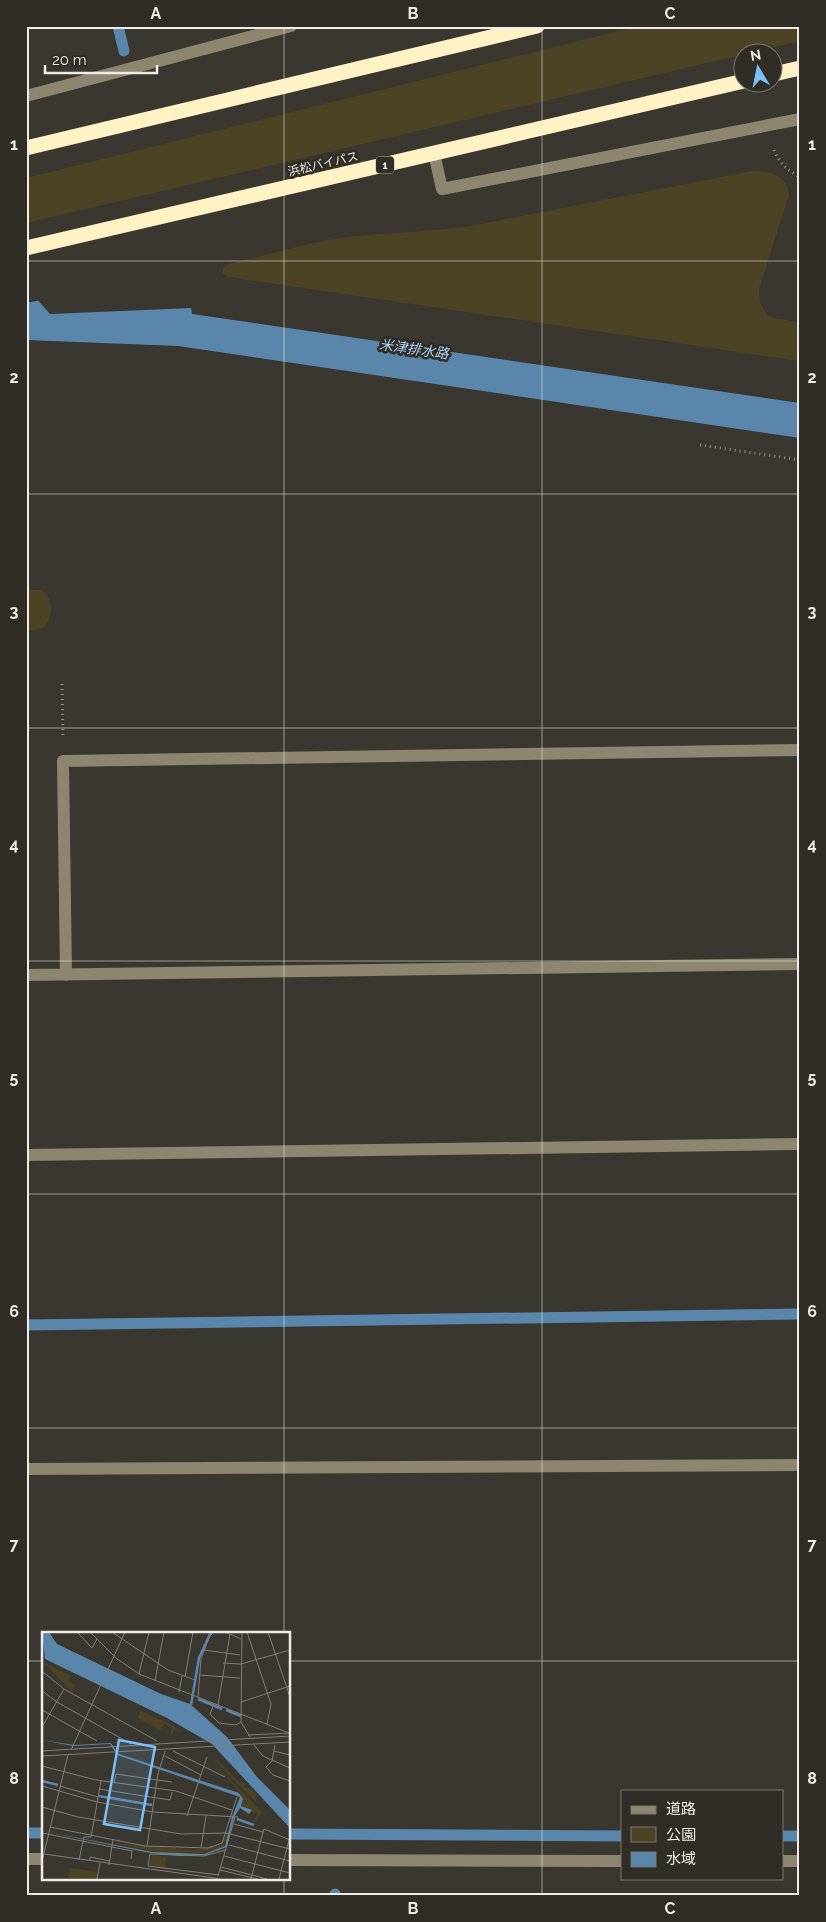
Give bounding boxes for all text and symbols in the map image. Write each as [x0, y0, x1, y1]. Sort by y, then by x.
text: A [151, 4, 162, 23]
text: B [408, 4, 419, 23]
text: C [665, 4, 676, 23]
scale bar [45, 42, 158, 74]
north arrow [734, 42, 784, 92]
text: N [749, 46, 762, 64]
text: 20 m [52, 51, 87, 69]
text: 1 [10, 135, 18, 154]
text: 1 [808, 135, 816, 154]
street label: 浜松バイパス [286, 149, 360, 179]
road number: 1 [376, 156, 394, 174]
water label: 米津排水路 [378, 336, 451, 362]
text: 2 [9, 368, 19, 387]
text: 2 [807, 368, 817, 387]
text: 3 [10, 602, 19, 621]
text: 3 [808, 602, 817, 621]
text: 4 [9, 835, 19, 854]
text: 4 [807, 835, 817, 854]
text: 5 [10, 1068, 19, 1087]
text: 5 [808, 1068, 817, 1087]
text: 6 [9, 1302, 19, 1321]
text: 6 [807, 1302, 817, 1321]
text: 7 [10, 1535, 19, 1554]
text: 7 [808, 1535, 817, 1554]
inset map [42, 1632, 290, 1880]
text: 8 [9, 1769, 19, 1788]
text: 8 [807, 1769, 817, 1788]
legend [621, 1790, 784, 1880]
text: 道路 [666, 1800, 696, 1818]
text: 公園 [666, 1826, 696, 1844]
text: 水域 [666, 1850, 696, 1868]
text: A [151, 1899, 162, 1918]
text: B [408, 1899, 419, 1918]
text: C [665, 1899, 676, 1918]

